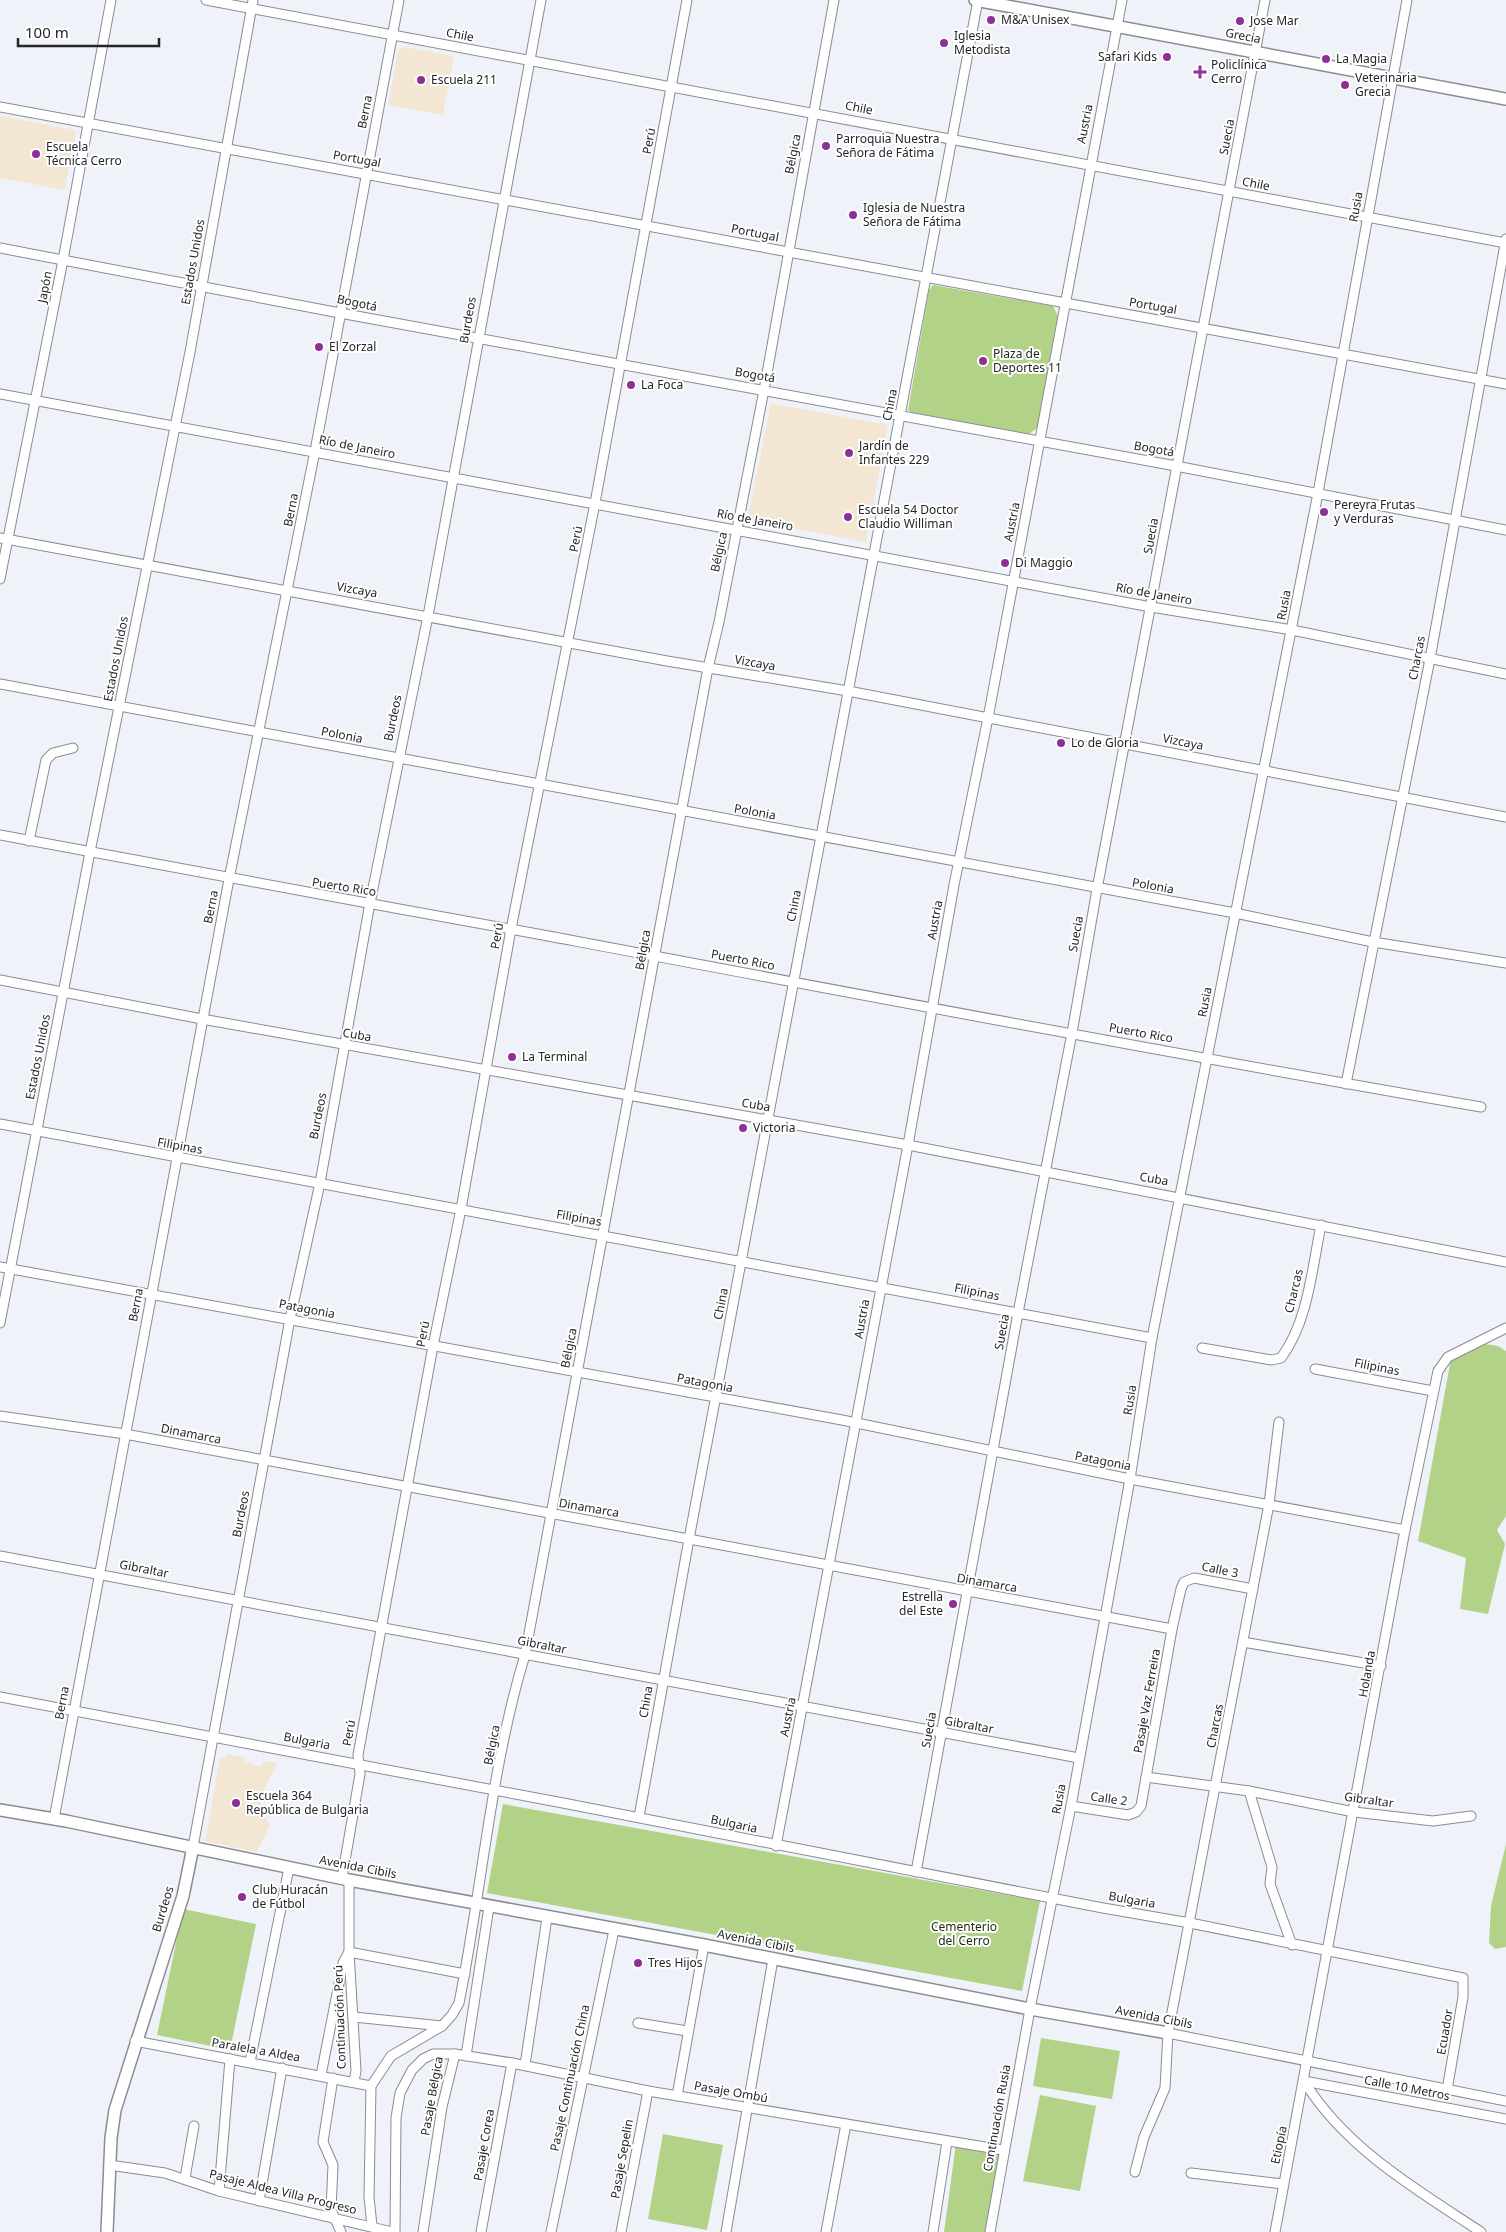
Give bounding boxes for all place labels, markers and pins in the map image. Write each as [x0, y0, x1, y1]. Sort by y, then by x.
place label: M&A Unisex [1001, 11, 1070, 28]
place label: Jose Mar [1249, 12, 1299, 29]
marker: M&A Unisex [985, 14, 997, 26]
marker: Jose Mar [1234, 15, 1246, 27]
place label: Iglesia Metodista [954, 27, 1011, 58]
marker: Iglesia Metodista [938, 37, 950, 49]
place label: Safari Kids [1098, 48, 1157, 65]
place label: La Magia [1336, 50, 1387, 67]
marker: Safari Kids [1161, 51, 1173, 63]
marker: La Magia [1320, 53, 1332, 65]
place label: Policlínica Cerro [1211, 56, 1267, 87]
marker: Policlínica Cerro [1193, 65, 1207, 79]
place label: Veterinaria Grecia [1355, 69, 1417, 100]
place label: Escuela 211 [431, 71, 497, 88]
marker: Escuela 211 [415, 74, 427, 86]
marker: Veterinaria Grecia [1339, 79, 1351, 91]
place label: Parroquia Nuestra Señora de Fátima [836, 130, 940, 161]
place label: Escuela Técnica Cerro [46, 138, 122, 169]
marker: Parroquia Nuestra Señora de Fátima [820, 140, 832, 152]
marker: Escuela Técnica Cerro [30, 148, 42, 160]
place label: Iglesia de Nuestra Señora de Fátima [863, 199, 965, 230]
marker: Iglesia de Nuestra Señora de Fátima [847, 209, 859, 221]
place label: El Zorzal [329, 338, 376, 355]
marker: El Zorzal [313, 341, 325, 353]
place label: Plaza de Deportes 11 [993, 345, 1062, 376]
marker: Plaza de Deportes 11 [977, 355, 989, 367]
place label: La Foca [641, 376, 683, 393]
marker: La Foca [625, 379, 637, 391]
place label: Jardín de Infantes 229 [858, 437, 929, 468]
marker: Jardín de Infantes 229 [843, 447, 855, 459]
place label: Pereyra Frutas y Verduras [1334, 496, 1416, 527]
place label: Escuela 54 Doctor Claudio Williman [858, 501, 959, 532]
marker: Pereyra Frutas y Verduras [1318, 506, 1330, 518]
marker: Escuela 54 Doctor Claudio Williman [842, 511, 854, 523]
place label: Di Maggio [1015, 554, 1073, 571]
marker: Di Maggio [999, 557, 1011, 569]
place label: Lo de Gloria [1071, 734, 1139, 751]
marker: Lo de Gloria [1055, 737, 1067, 749]
place label: La Terminal [522, 1048, 587, 1065]
marker: La Terminal [506, 1051, 518, 1063]
place label: Victoria [753, 1119, 795, 1136]
marker: Victoria [737, 1122, 749, 1134]
place label: Estrella del Este [899, 1588, 943, 1619]
marker: Estrella del Este [947, 1598, 959, 1610]
place label: Escuela 364 República de Bulgaria [246, 1787, 369, 1818]
marker: Escuela 364 República de Bulgaria [230, 1797, 242, 1809]
place label: Club Huracán de Fútbol [252, 1881, 328, 1912]
marker: Club Huracán de Fútbol [236, 1891, 248, 1903]
place label: Tres Hijos [648, 1954, 703, 1971]
marker: Tres Hijos [632, 1957, 644, 1969]

